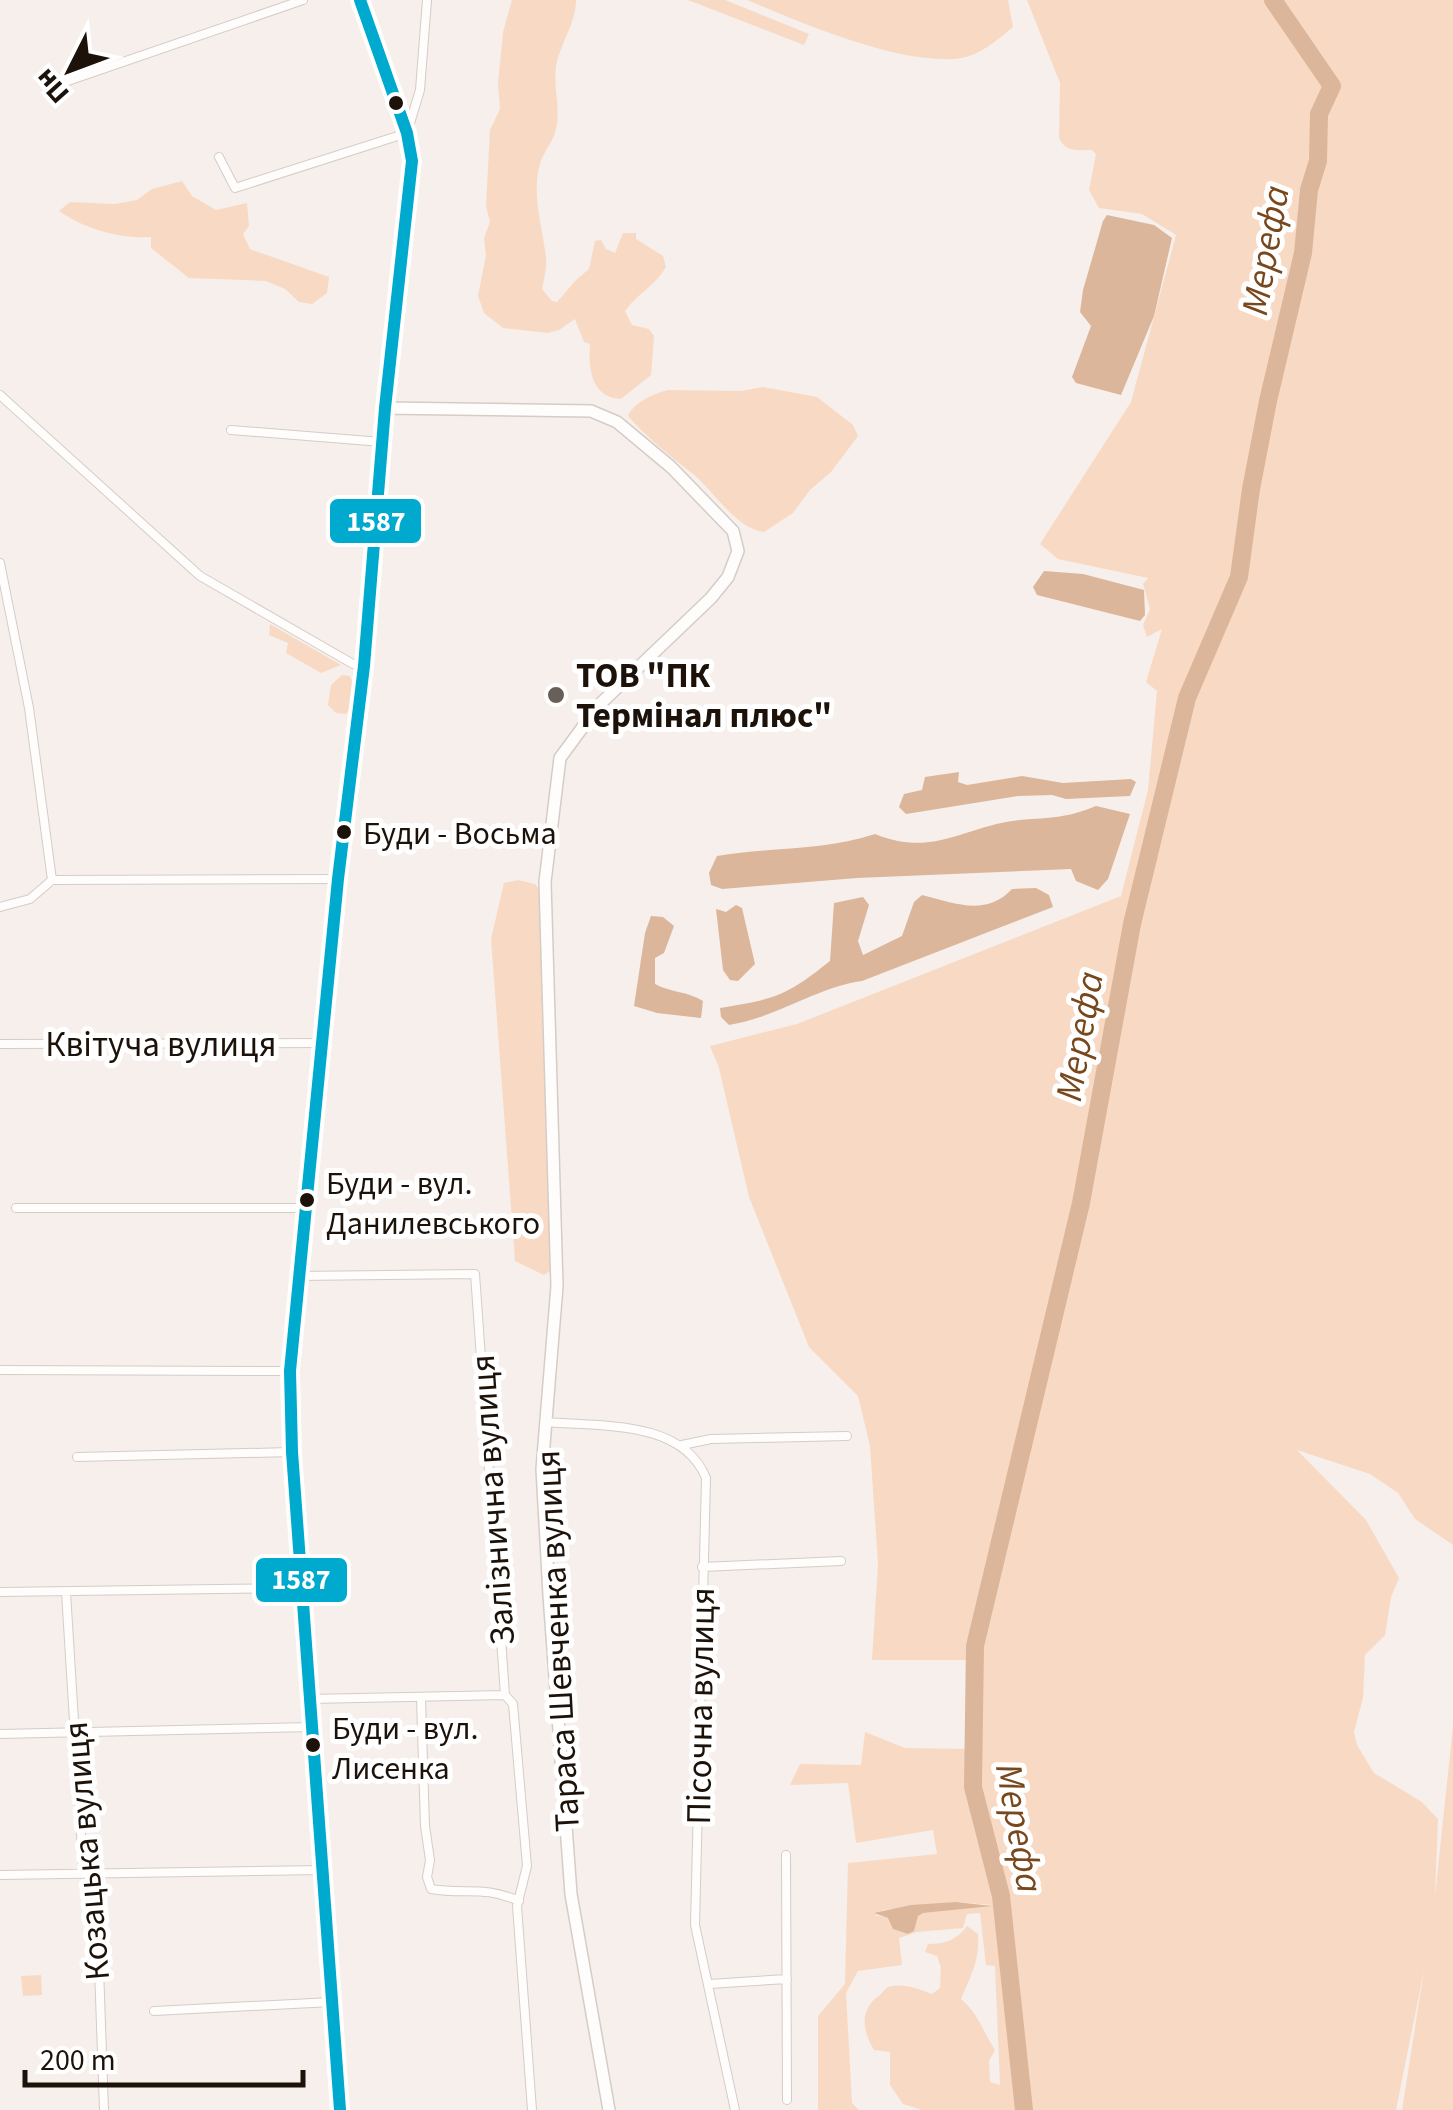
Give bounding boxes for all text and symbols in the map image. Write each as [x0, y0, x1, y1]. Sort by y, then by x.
north arrow [20, 20, 120, 120]
text: Пн [26, 60, 79, 112]
unlabelled marker [386, 93, 406, 113]
water label: Мерефа [1228, 181, 1304, 319]
line badge: 1587 [328, 497, 423, 545]
text: 1587 [346, 502, 406, 542]
place label: ТОВ "ПК Термінал плюс" [576, 651, 832, 741]
marker: ТОВ "ПК Термінал плюс" [545, 684, 567, 706]
place label: Буди - Восьма [363, 811, 557, 857]
marker: Буди - Восьма [334, 822, 354, 842]
water label: Мерефа [1042, 967, 1118, 1105]
street label: Квітуча вулиця [45, 1020, 277, 1070]
place label: Буди - вул. Данилевського [326, 1161, 540, 1247]
marker: Буди - вул. Данилевського [297, 1190, 317, 1210]
street label: Залізнична вулиця [458, 1353, 528, 1647]
street label: Тараса Шевченка вулиця [523, 1449, 593, 1833]
line badge: 1587 [254, 1556, 349, 1604]
text: 1587 [271, 1560, 331, 1600]
street label: Пісочна вулиця [674, 1587, 728, 1825]
place label: Буди - вул. Лисенка [332, 1706, 479, 1792]
street label: Козацька вулиця [51, 1719, 123, 1983]
marker: Буди - вул. Лисенка [303, 1735, 323, 1755]
water label: Мерефа [981, 1759, 1057, 1897]
scale bar [25, 2025, 302, 2087]
text: 200 m [40, 2039, 116, 2082]

